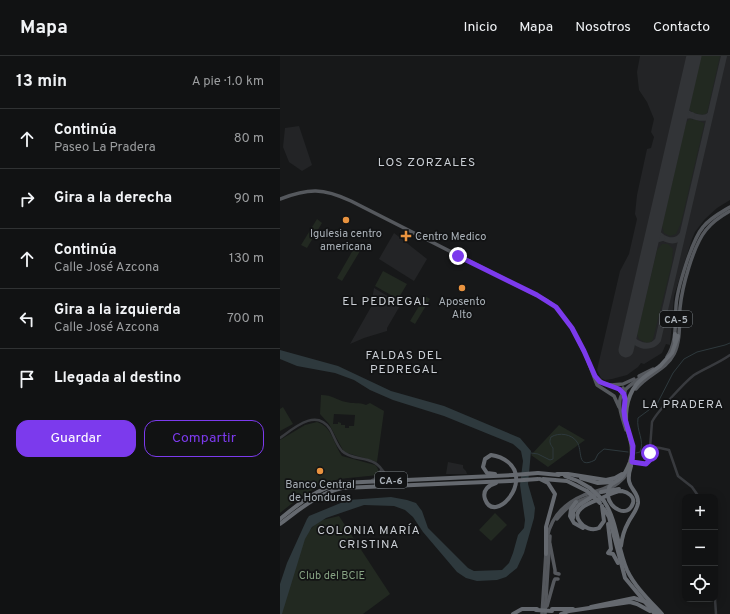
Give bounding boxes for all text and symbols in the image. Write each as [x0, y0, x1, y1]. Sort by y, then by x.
text: Mapa [20, 16, 68, 40]
text: Inicio [464, 19, 497, 36]
text: Mapa [519, 19, 553, 36]
text: Nosotros [575, 19, 631, 36]
text: Contacto [653, 19, 710, 36]
text: 13 min [16, 71, 67, 93]
text: A pie · 1.0 km [192, 74, 264, 90]
text: Continúa [54, 121, 116, 140]
icon: ahead [16, 128, 38, 150]
text: 80 m [234, 131, 264, 147]
text: Paseo La Pradera [54, 140, 156, 156]
district label: LOS ZORZALES [378, 155, 476, 171]
icon: right [16, 188, 38, 210]
text: Gira a la derecha [54, 189, 172, 208]
text: 90 m [234, 191, 264, 207]
marker: Igulesia centro americana [341, 215, 351, 225]
place label: Igulesia centro americana [310, 227, 382, 254]
marker: Centro Medico [400, 230, 412, 242]
place label: Centro Medico [415, 230, 486, 244]
text: Continúa [54, 241, 116, 260]
route end [449, 247, 467, 265]
icon: ahead [16, 248, 38, 270]
text: 130 m [229, 251, 264, 267]
text: Calle José Azcona [54, 260, 159, 276]
marker: Aposento Alto [457, 283, 467, 293]
district label: EL PEDREGAL [342, 294, 430, 310]
place label: Aposento Alto [438, 295, 486, 322]
text: Gira a la izquierda [54, 301, 181, 320]
icon: left [16, 308, 38, 330]
text: 700 m [227, 311, 264, 327]
road number: CA-5 [660, 311, 692, 327]
text: Calle José Azcona [54, 320, 159, 336]
district label: FALDAS DEL PEDREGAL [365, 348, 443, 378]
icon: arrive [16, 368, 38, 390]
text: Llegada al destino [54, 369, 181, 388]
district label: LA PRADERA [642, 397, 724, 413]
button: Guardar [16, 420, 136, 457]
button: Compartir [144, 420, 264, 457]
route start [641, 444, 659, 462]
marker: Banco Central de Honduras [315, 466, 325, 476]
road number: CA-6 [375, 472, 407, 488]
place label: Banco Central de Honduras [285, 478, 355, 505]
map controls [682, 494, 718, 602]
button: + [682, 494, 718, 530]
district label: COLONIA MARÍA CRISTINA [317, 523, 421, 553]
button: − [682, 530, 718, 566]
button: locate [682, 566, 718, 602]
park label: Club del BCIE [299, 569, 365, 583]

